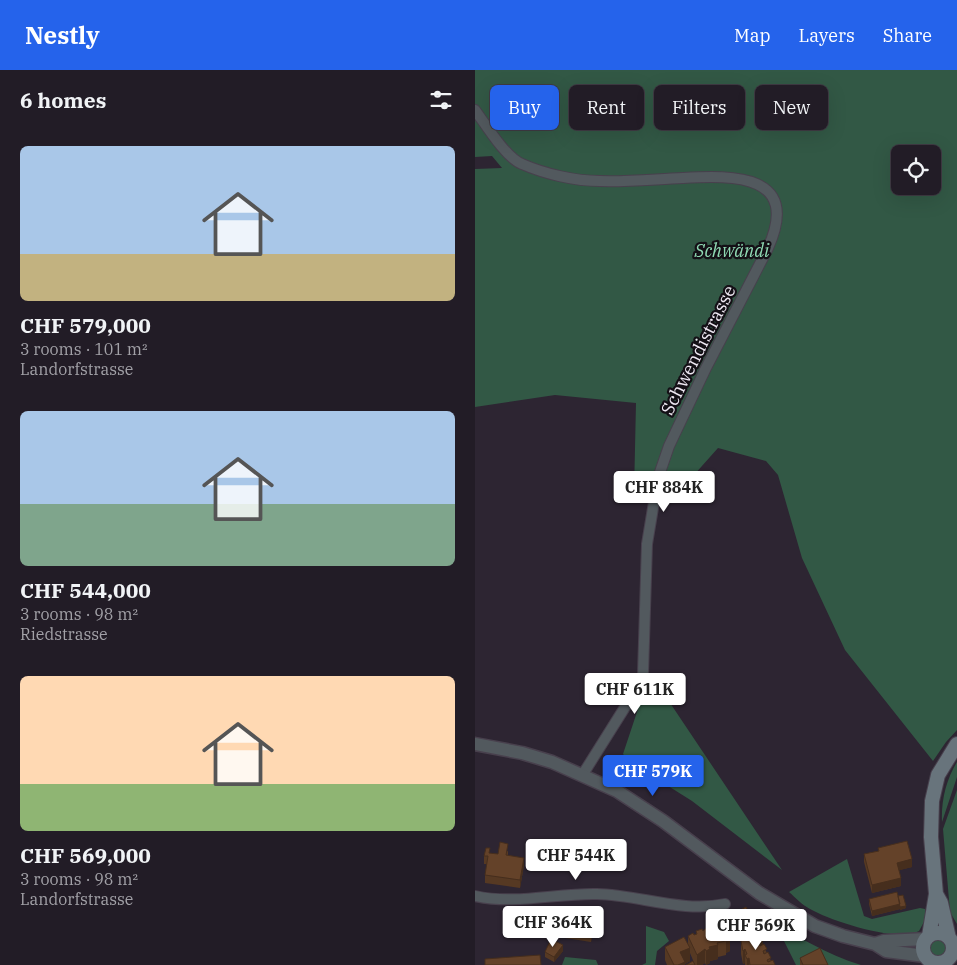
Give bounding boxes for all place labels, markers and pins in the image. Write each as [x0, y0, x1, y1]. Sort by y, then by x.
pin: CHF 884K [612, 470, 716, 513]
pin: CHF 611K [583, 672, 687, 715]
pin: CHF 579K [601, 754, 705, 797]
pin: CHF 544K [524, 838, 628, 881]
pin: CHF 364K [501, 906, 605, 948]
pin: CHF 569K [704, 908, 808, 951]

